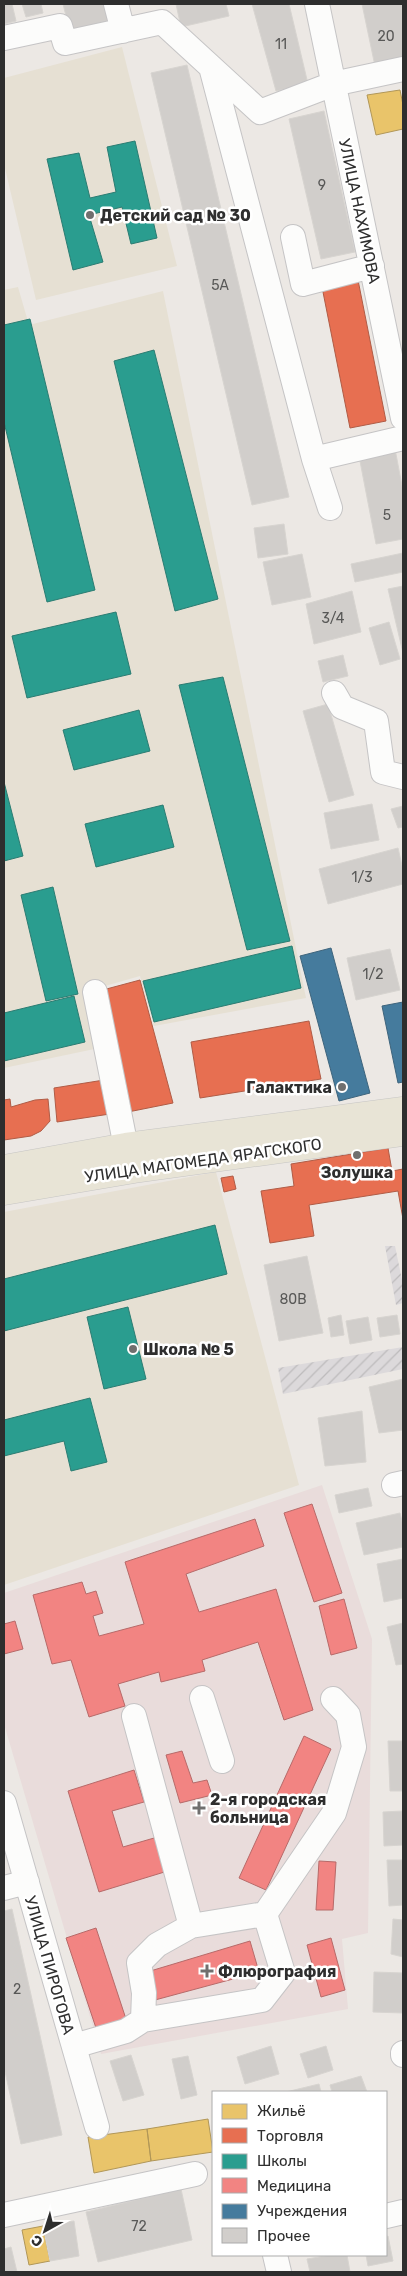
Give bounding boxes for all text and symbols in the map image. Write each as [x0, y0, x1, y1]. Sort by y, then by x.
house number: 20 [377, 28, 395, 45]
house number: 11 [275, 36, 287, 53]
street label: УЛИЦА НАХИМОВА [335, 137, 384, 286]
house number: 9 [318, 177, 326, 194]
place label: Детский сад № 30 [100, 206, 251, 225]
marker: Детский сад № 30 [84, 209, 96, 221]
house number: 5А [211, 277, 229, 294]
house number: 5 [383, 507, 391, 524]
house number: 3/4 [321, 610, 345, 627]
house number: 1/3 [351, 869, 373, 886]
house number: 1/2 [363, 966, 383, 983]
place label: Галактика [246, 1078, 332, 1097]
marker: Галактика [336, 1081, 348, 1093]
street label: УЛИЦА МАГОМЕДА ЯРАГСКОГО [83, 1134, 323, 1187]
marker: Золушка [351, 1149, 363, 1161]
place label: Золушка [321, 1163, 393, 1182]
house number: 80В [279, 1291, 307, 1308]
place label: Школа № 5 [143, 1340, 234, 1359]
marker: Школа № 5 [127, 1343, 139, 1355]
place label: 2-я городская больница [210, 1790, 327, 1827]
marker: 2-я городская больница [192, 1801, 206, 1815]
street label: УЛИЦА ПИРОГОВА [21, 1894, 78, 2037]
place label: Флюрография [218, 1962, 336, 1981]
marker: Флюрография [200, 1964, 214, 1978]
house number: 2 [13, 1981, 21, 1998]
legend [212, 2091, 387, 2256]
text: Жильё [257, 2102, 306, 2120]
text: Торговля [257, 2127, 323, 2145]
text: Школы [257, 2152, 307, 2170]
text: Медицина [257, 2177, 331, 2195]
text: Учреждения [257, 2202, 347, 2220]
north arrow [20, 2206, 70, 2256]
house number: 72 [131, 2218, 147, 2235]
text: Прочее [257, 2227, 310, 2245]
text: С [28, 2231, 46, 2250]

